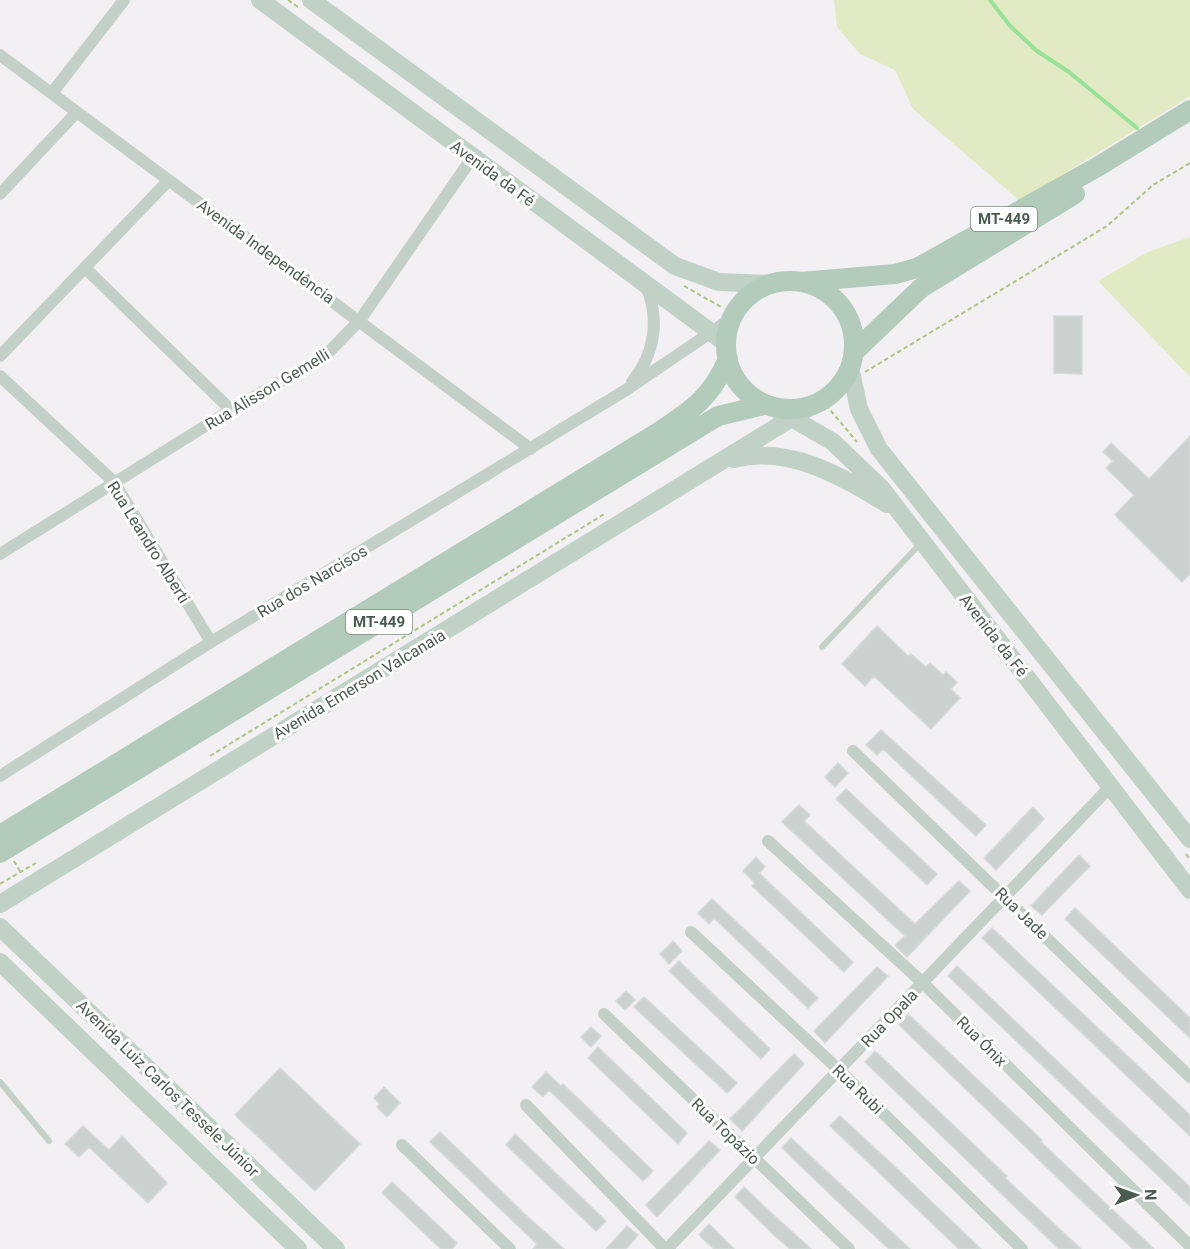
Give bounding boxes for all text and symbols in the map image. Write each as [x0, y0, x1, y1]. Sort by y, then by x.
street label: Avenida da Fé [447, 136, 539, 210]
street label: Avenida Independência [193, 195, 338, 308]
road number: MT-449 [971, 207, 1037, 231]
street label: Rua Alisson Gemelli [202, 345, 333, 434]
street label: Rua Leandro Alberti [103, 478, 194, 607]
street label: Rua dos Narcisos [254, 541, 371, 622]
street label: Avenida da Fé [956, 590, 1032, 680]
road number: MT-449 [346, 610, 412, 634]
street label: Avenida Emerson Valcanaia [270, 625, 449, 743]
street label: Rua Jade [991, 883, 1052, 943]
street label: Rua Opala [857, 986, 921, 1051]
street label: Avenida Luiz Carlos Tessele Júnior [72, 996, 263, 1181]
street label: Rua Ónix [953, 1012, 1011, 1070]
street label: Rua Rubi [828, 1061, 887, 1118]
street label: Rua Topázio [688, 1094, 764, 1169]
north arrow [1106, 1165, 1166, 1225]
text: N [1141, 1189, 1160, 1201]

